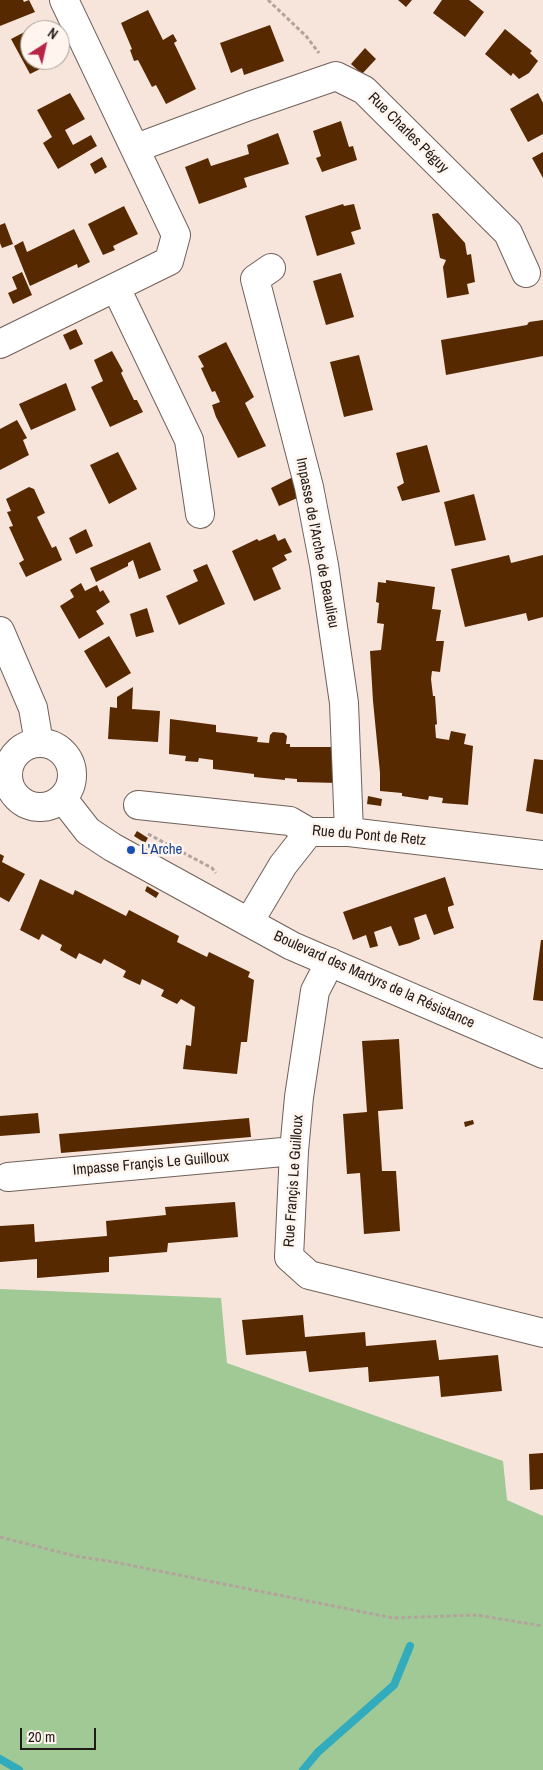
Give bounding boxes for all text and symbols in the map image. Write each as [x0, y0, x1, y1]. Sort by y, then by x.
north arrow [20, 20, 70, 70]
text: N [44, 24, 62, 43]
street label: Rue Charles Péguy [364, 89, 452, 177]
street label: Impasse de l'Arche de Beaulieu [292, 456, 342, 630]
street label: Rue du Pont de Retz [311, 822, 427, 850]
place label: L'Arche [141, 841, 182, 859]
marker: L'Arche [125, 844, 137, 856]
street label: Boulevard des Martyrs de la Résistance [271, 927, 477, 1033]
street label: Rue Françis Le Guilloux [280, 1114, 308, 1248]
street label: Impasse Françis Le Guilloux [72, 1148, 230, 1180]
scale bar [22, 1718, 99, 1750]
text: 20 m [28, 1726, 55, 1747]

